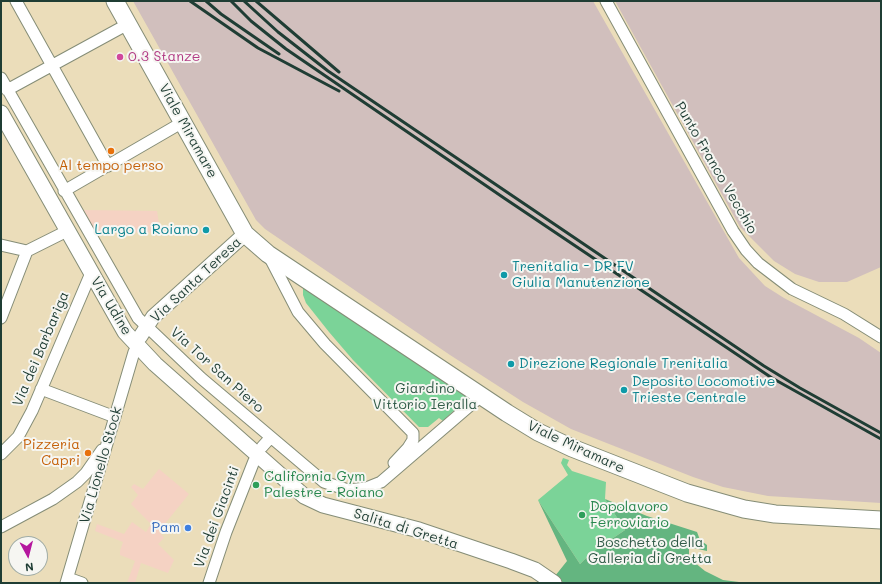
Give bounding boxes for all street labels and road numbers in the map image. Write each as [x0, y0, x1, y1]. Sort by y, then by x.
street label: Viale Miramare [155, 81, 221, 181]
street label: Punto Franco Vecchio [671, 99, 761, 237]
street label: Via Santa Teresa [147, 234, 245, 326]
street label: Via Udine [87, 274, 135, 338]
street label: Via dei Barbariga [9, 289, 73, 409]
street label: Via Tor San Piero [167, 324, 267, 416]
street label: Via Lionello Stock [76, 405, 126, 525]
street label: Viale Miramare [525, 417, 627, 477]
street label: Via dei Giacinti [191, 464, 243, 570]
street label: Salita di Gretta [352, 505, 460, 553]

